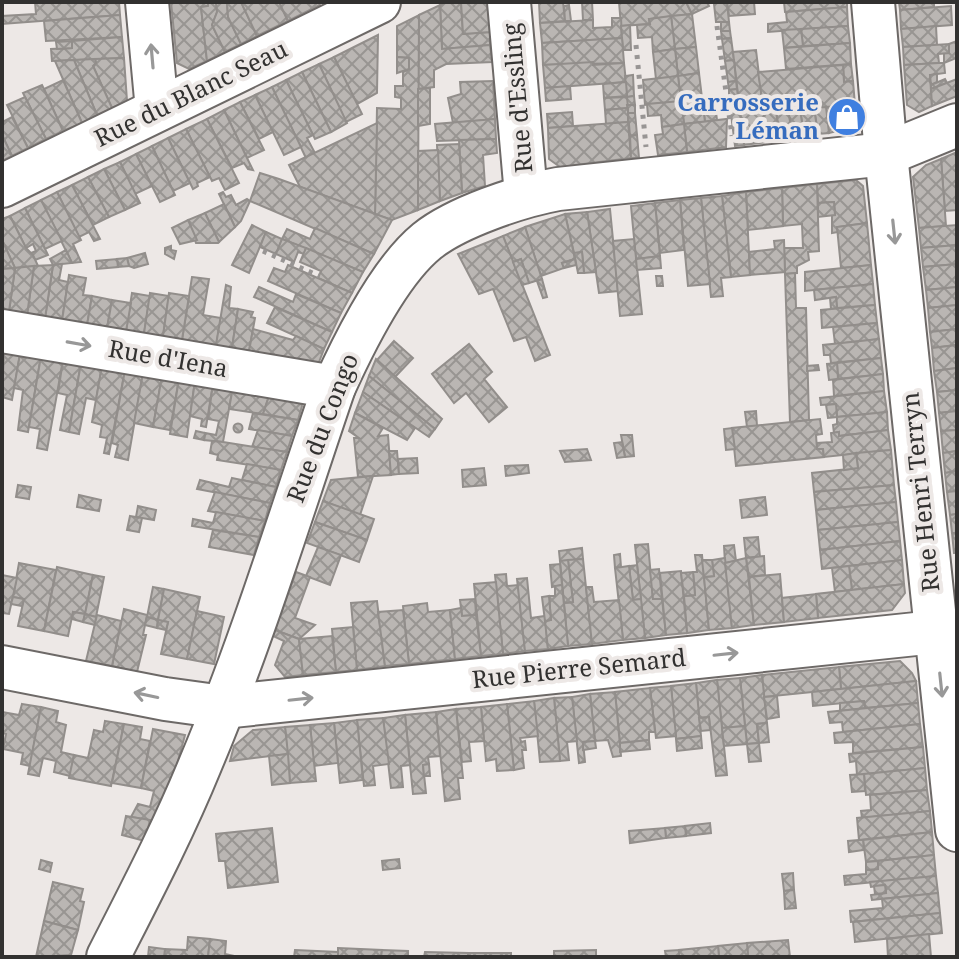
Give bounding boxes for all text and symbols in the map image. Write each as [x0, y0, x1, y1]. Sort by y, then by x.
street label: Rue d'Essling [494, 22, 539, 174]
street label: Rue du Blanc Seau [88, 32, 292, 154]
one-way arrow [144, 43, 159, 70]
place label: Carrosserie Léman [677, 85, 819, 146]
shop icon: Carrosserie Léman [826, 96, 868, 138]
one-way arrow [887, 218, 902, 245]
street label: Rue d'Iena [106, 331, 231, 384]
one-way arrow [66, 337, 91, 352]
street label: Rue du Congo [278, 348, 365, 507]
street label: Rue Henri Terryn [893, 391, 946, 594]
street label: Rue Pierre Semard [470, 640, 688, 695]
one-way arrow [713, 646, 739, 661]
one-way arrow [934, 671, 949, 698]
one-way arrow [134, 687, 159, 702]
one-way arrow [287, 691, 314, 706]

